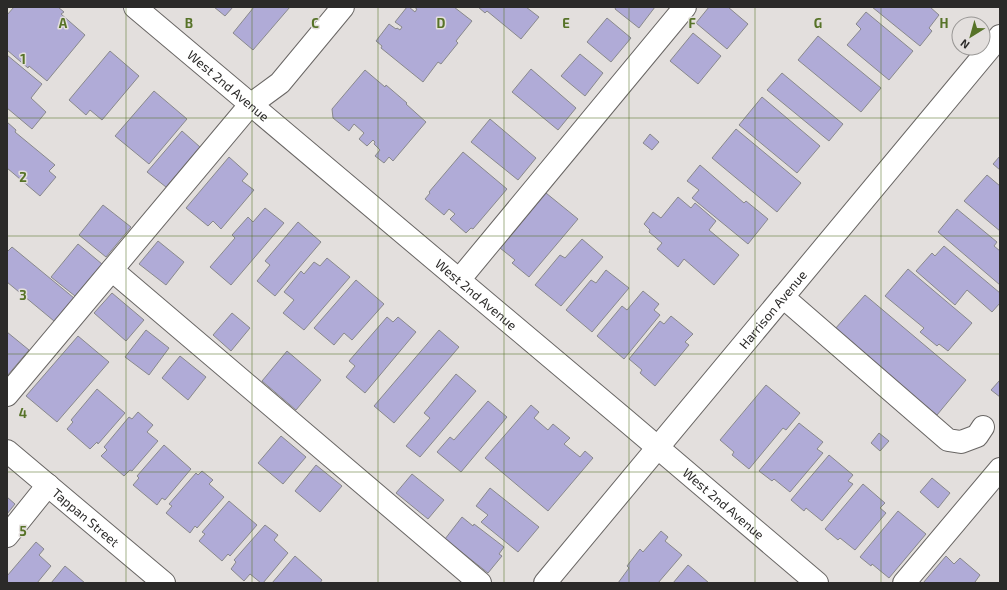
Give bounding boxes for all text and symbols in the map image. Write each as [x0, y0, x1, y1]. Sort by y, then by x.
text: A [59, 15, 68, 31]
text: B [185, 15, 193, 31]
text: C [311, 15, 319, 31]
text: D [437, 15, 446, 31]
text: E [562, 15, 570, 31]
text: F [688, 15, 696, 31]
text: G [814, 15, 822, 31]
text: H [940, 15, 949, 31]
north arrow [951, 16, 991, 56]
text: N [958, 37, 972, 52]
street label: West 2nd Avenue [184, 47, 273, 125]
text: 1 [20, 51, 26, 67]
text: 2 [19, 169, 27, 185]
street label: West 2nd Avenue [432, 255, 520, 333]
street label: Harrison Avenue [735, 267, 810, 352]
text: 3 [19, 287, 27, 303]
text: 4 [19, 405, 27, 421]
street label: West 2nd Avenue [679, 464, 768, 543]
street label: Tappan Street [49, 485, 123, 550]
text: 5 [19, 523, 27, 539]

